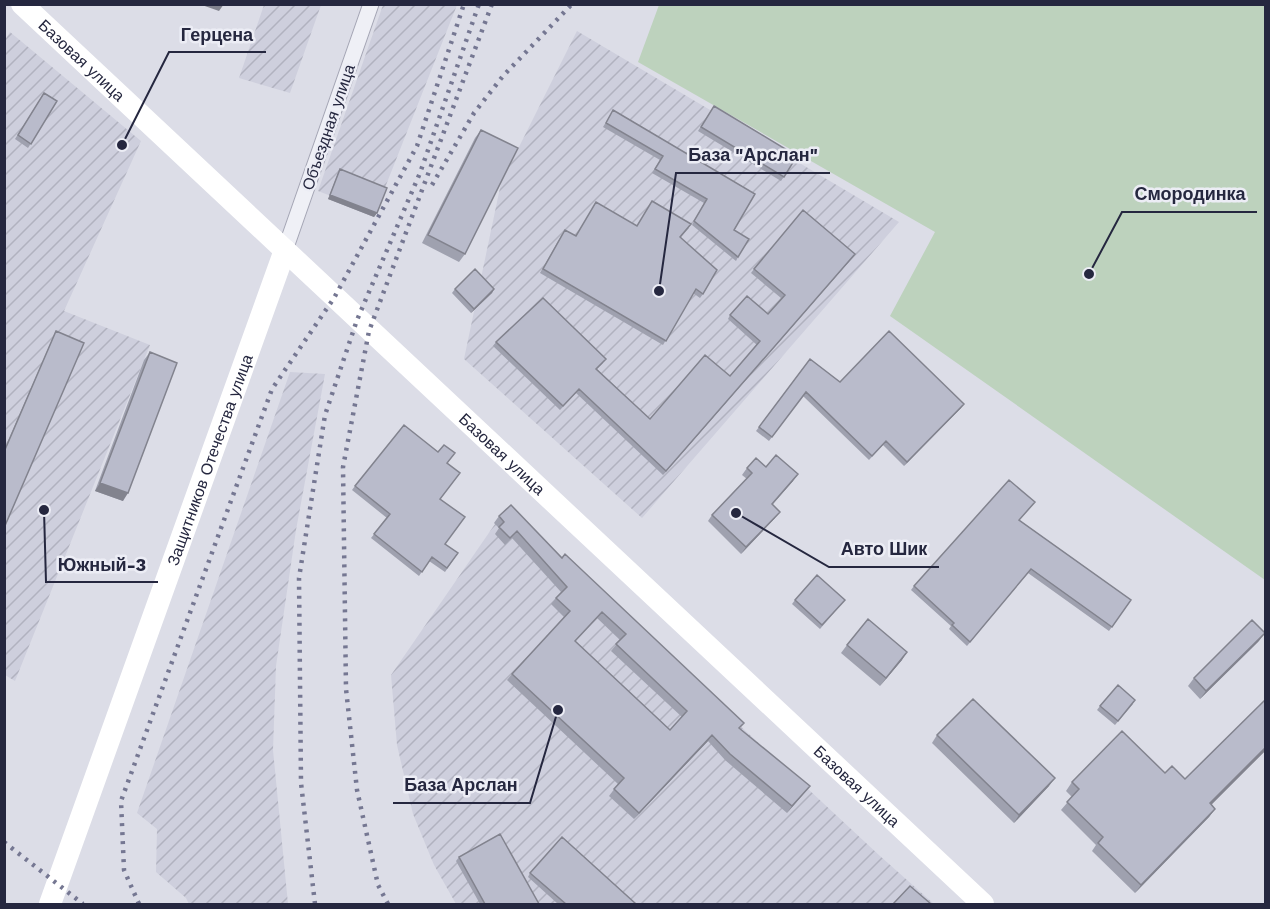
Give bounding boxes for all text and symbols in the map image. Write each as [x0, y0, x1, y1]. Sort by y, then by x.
street label: Базовая улица [35, 16, 128, 105]
callout: Герцена [169, 16, 266, 52]
text: Герцена [181, 24, 254, 45]
street label: Объездная улица [298, 62, 359, 193]
callout: База "Арслан" [676, 137, 830, 173]
text: База "Арслан" [688, 144, 818, 165]
callout: Смородинка [1122, 176, 1257, 212]
text: Смородинка [1134, 183, 1247, 204]
street label: Защитников Отечества улица [163, 352, 257, 568]
street label: Базовая улица [455, 409, 549, 499]
callout: Авто Шик [829, 531, 939, 567]
text: Авто Шик [841, 538, 928, 559]
callout: Южный-3 [46, 546, 158, 582]
text: Южный-3 [58, 554, 146, 575]
street label: Базовая улица [810, 742, 904, 831]
callout: База Арслан [393, 767, 530, 803]
text: База Арслан [404, 774, 518, 795]

